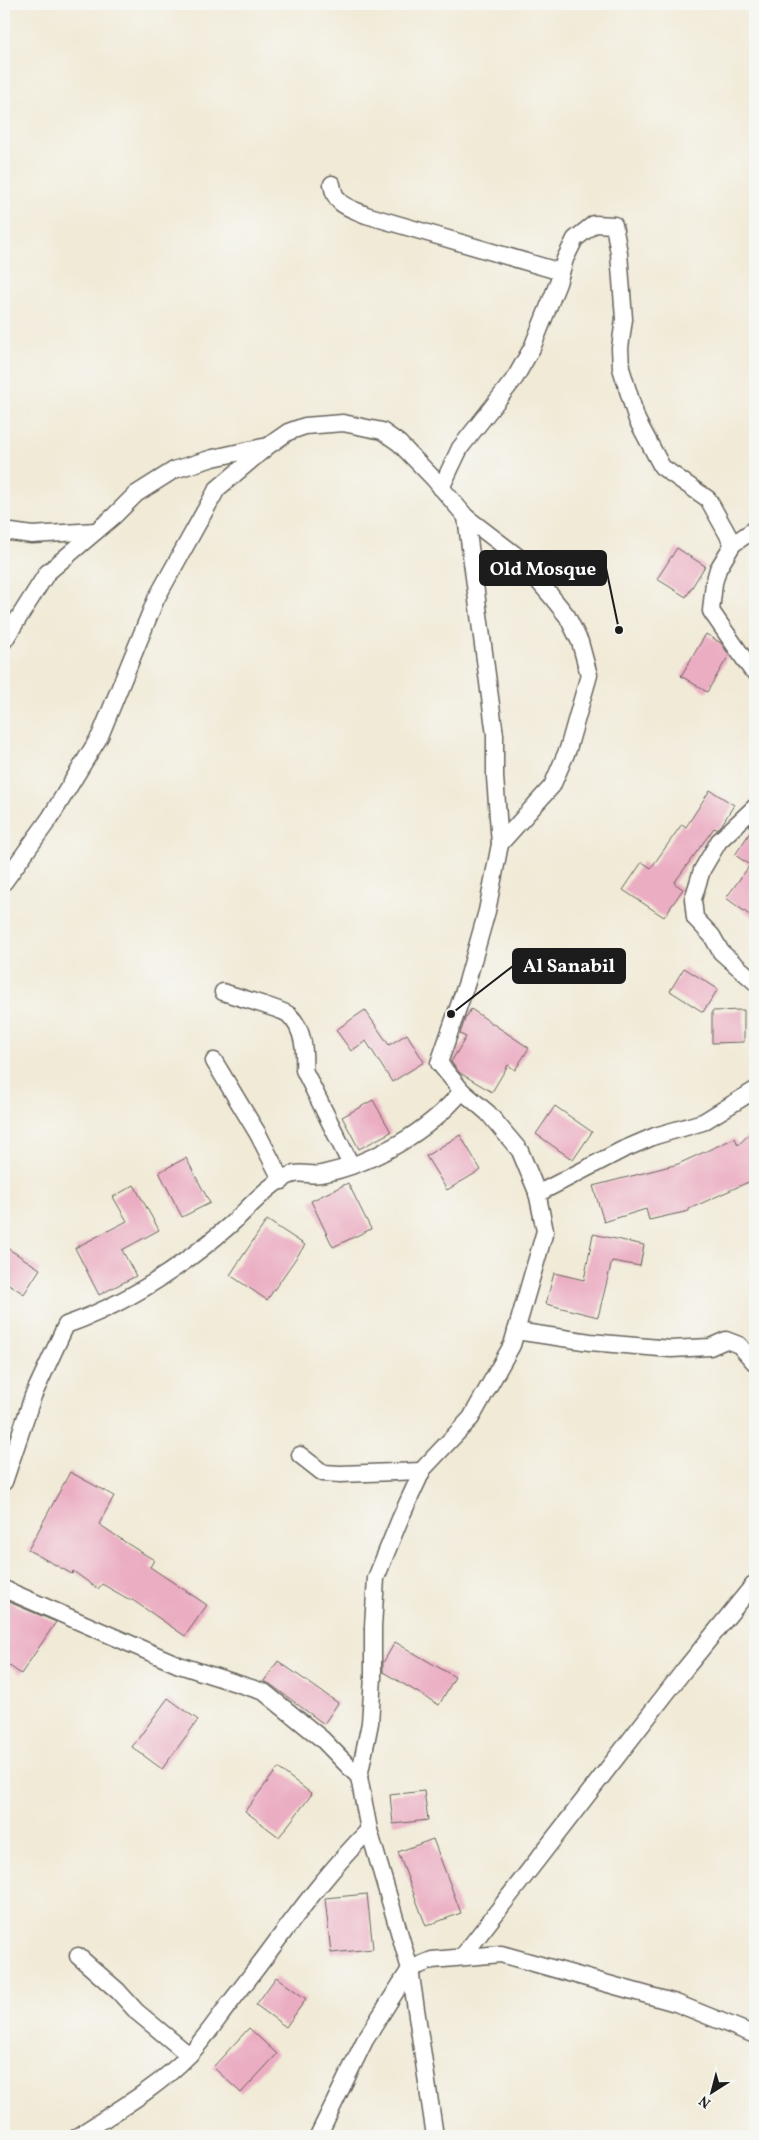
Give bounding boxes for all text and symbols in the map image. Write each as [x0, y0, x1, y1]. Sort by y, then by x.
callout: Old Mosque [480, 551, 606, 585]
text: Old Mosque [490, 557, 596, 583]
callout: Al Sanabil [513, 949, 625, 983]
text: Al Sanabil [523, 954, 615, 980]
north arrow [686, 2068, 736, 2118]
text: N [696, 2091, 715, 2112]

